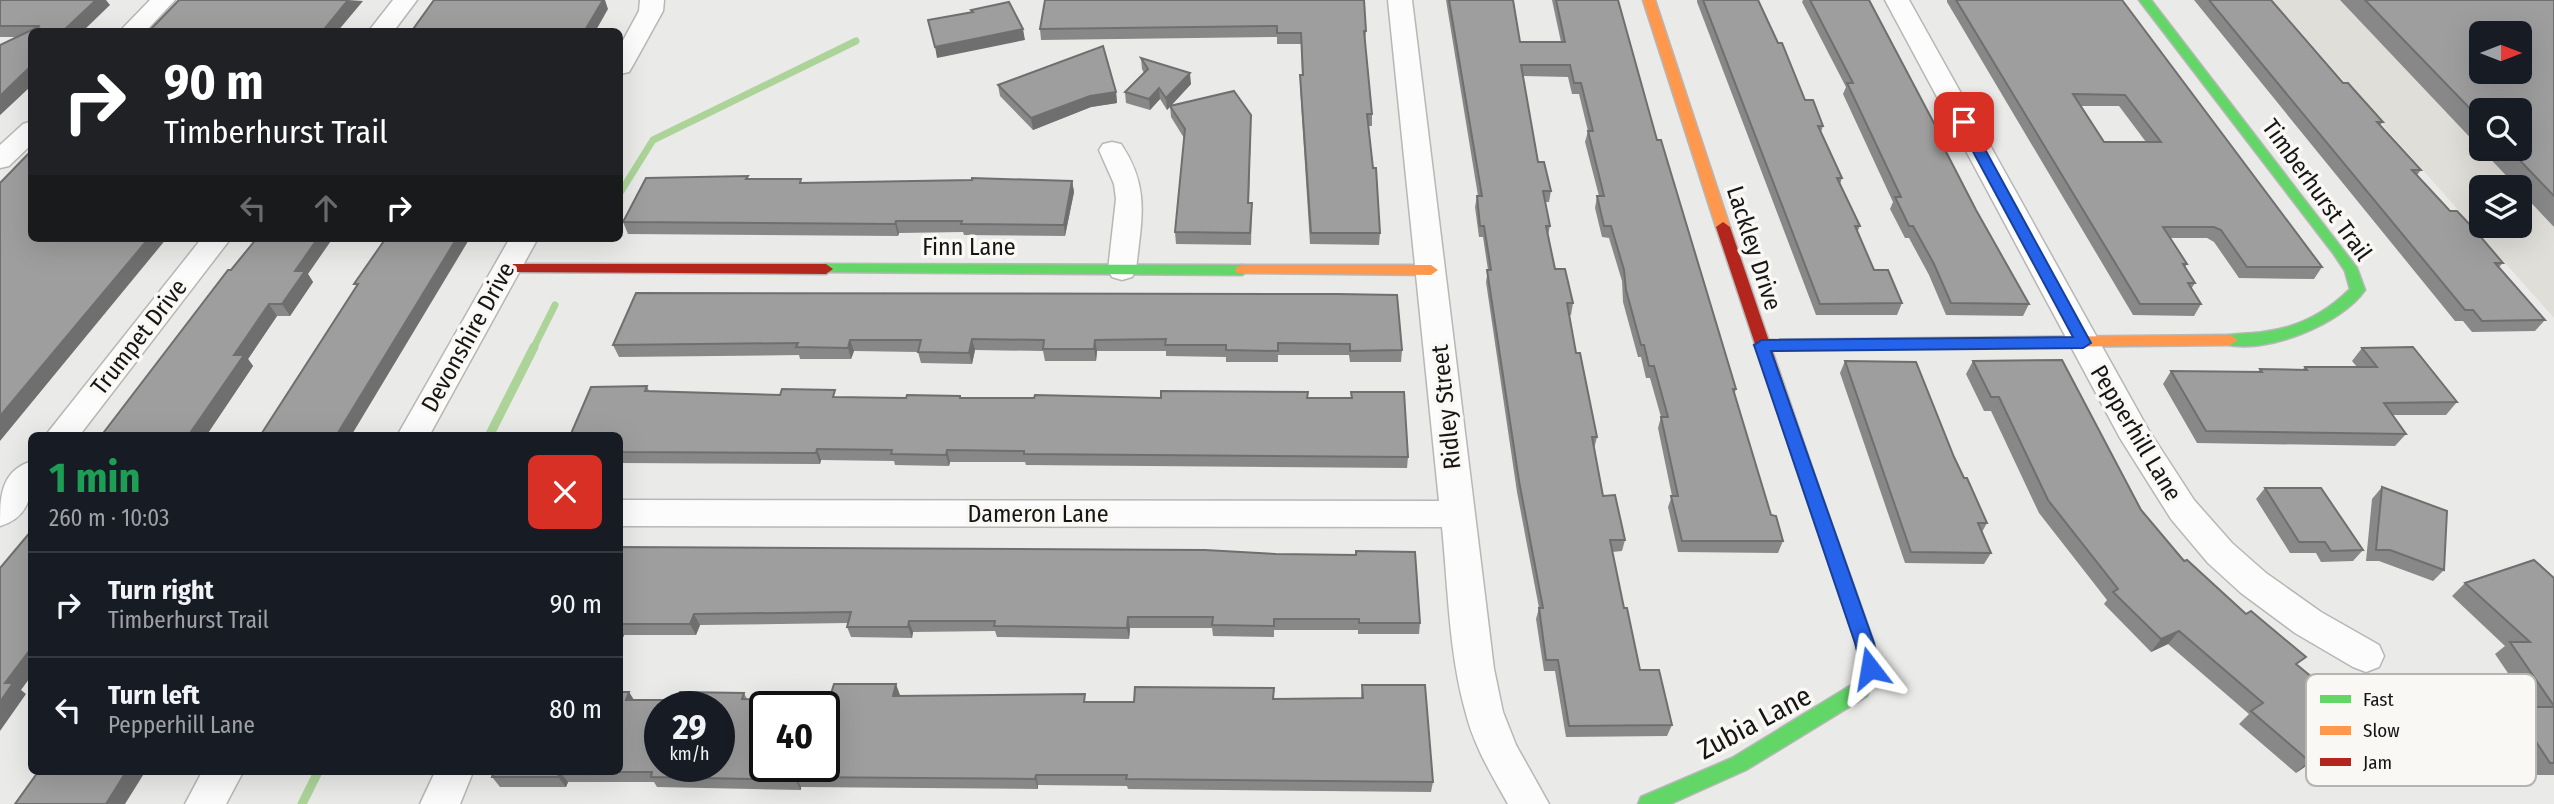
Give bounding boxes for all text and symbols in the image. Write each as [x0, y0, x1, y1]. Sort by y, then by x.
north arrow [2469, 21, 2532, 84]
map controls [2469, 21, 2532, 238]
text: 90 m [164, 53, 264, 112]
icon: right [49, 56, 140, 147]
pin [1934, 92, 1994, 152]
button: search [2469, 98, 2532, 161]
icon: arrive [1945, 103, 1983, 141]
text: Timberhurst Trail [164, 113, 388, 151]
street label: Timberhurst Trail [2256, 114, 2378, 266]
button: layers [2469, 175, 2532, 238]
street label: Lackley Drive [1721, 182, 1787, 314]
icon: left [234, 189, 272, 227]
icon: ahead [307, 189, 345, 227]
icon: right [380, 189, 418, 227]
street label: Finn Lane [922, 233, 1016, 261]
street label: Devonshire Drive [415, 257, 521, 417]
street label: Trumpet Drive [85, 274, 193, 400]
street label: Ridley Street [1426, 343, 1466, 471]
street label: Pepperhill Lane [2085, 360, 2187, 506]
text: 1 min [49, 453, 140, 503]
button: close [528, 455, 602, 529]
street label: Dameron Lane [967, 500, 1109, 528]
text: 260 m · 10:03 [49, 504, 169, 532]
text: Turn right [108, 575, 214, 606]
icon: right [49, 586, 87, 624]
text: 90 m [550, 589, 602, 620]
text: Timberhurst Trail [108, 606, 269, 634]
position arrow [1833, 631, 1907, 705]
legend [2306, 674, 2536, 786]
street label: Zubia Lane [1692, 679, 1817, 766]
text: Turn left [108, 680, 200, 711]
text: Fast [2363, 688, 2394, 711]
icon: left [49, 691, 87, 729]
speed limit sign: 40 [749, 691, 840, 782]
text: 80 m [549, 694, 602, 725]
text: 29 [672, 706, 707, 748]
text: Pepperhill Lane [108, 711, 255, 739]
text: Slow [2363, 719, 2400, 742]
text: km/h [669, 743, 710, 765]
text: Jam [2363, 751, 2392, 774]

